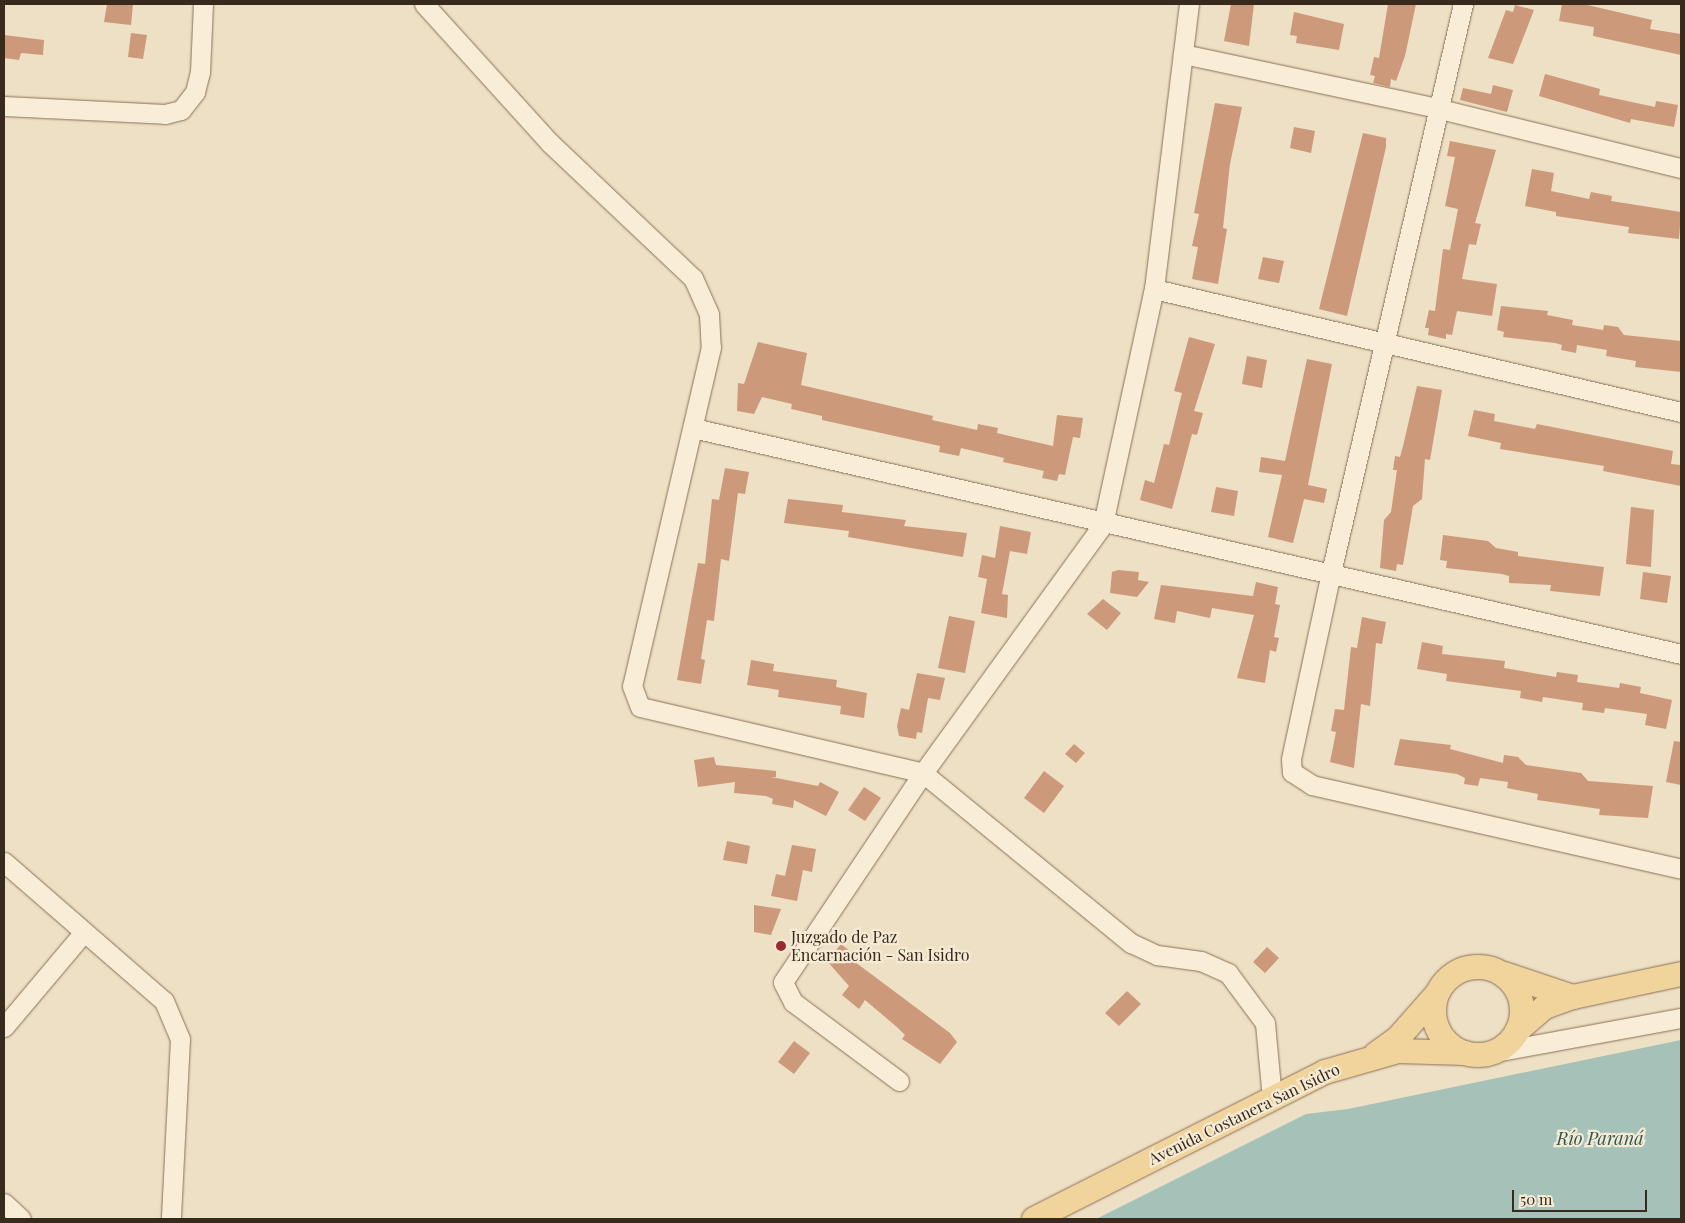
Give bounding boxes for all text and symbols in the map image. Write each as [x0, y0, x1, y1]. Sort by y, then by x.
place label: Juzgado de Paz Encarnación - San Isidro [791, 927, 970, 965]
marker: Juzgado de Paz Encarnación - San Isidro [775, 940, 787, 952]
street label: Avenida Costanera San Isidro [1145, 1059, 1343, 1169]
water label: Río Paraná [1556, 1127, 1644, 1149]
scale bar [1515, 1180, 1650, 1212]
text: 50 m [1520, 1189, 1552, 1209]

